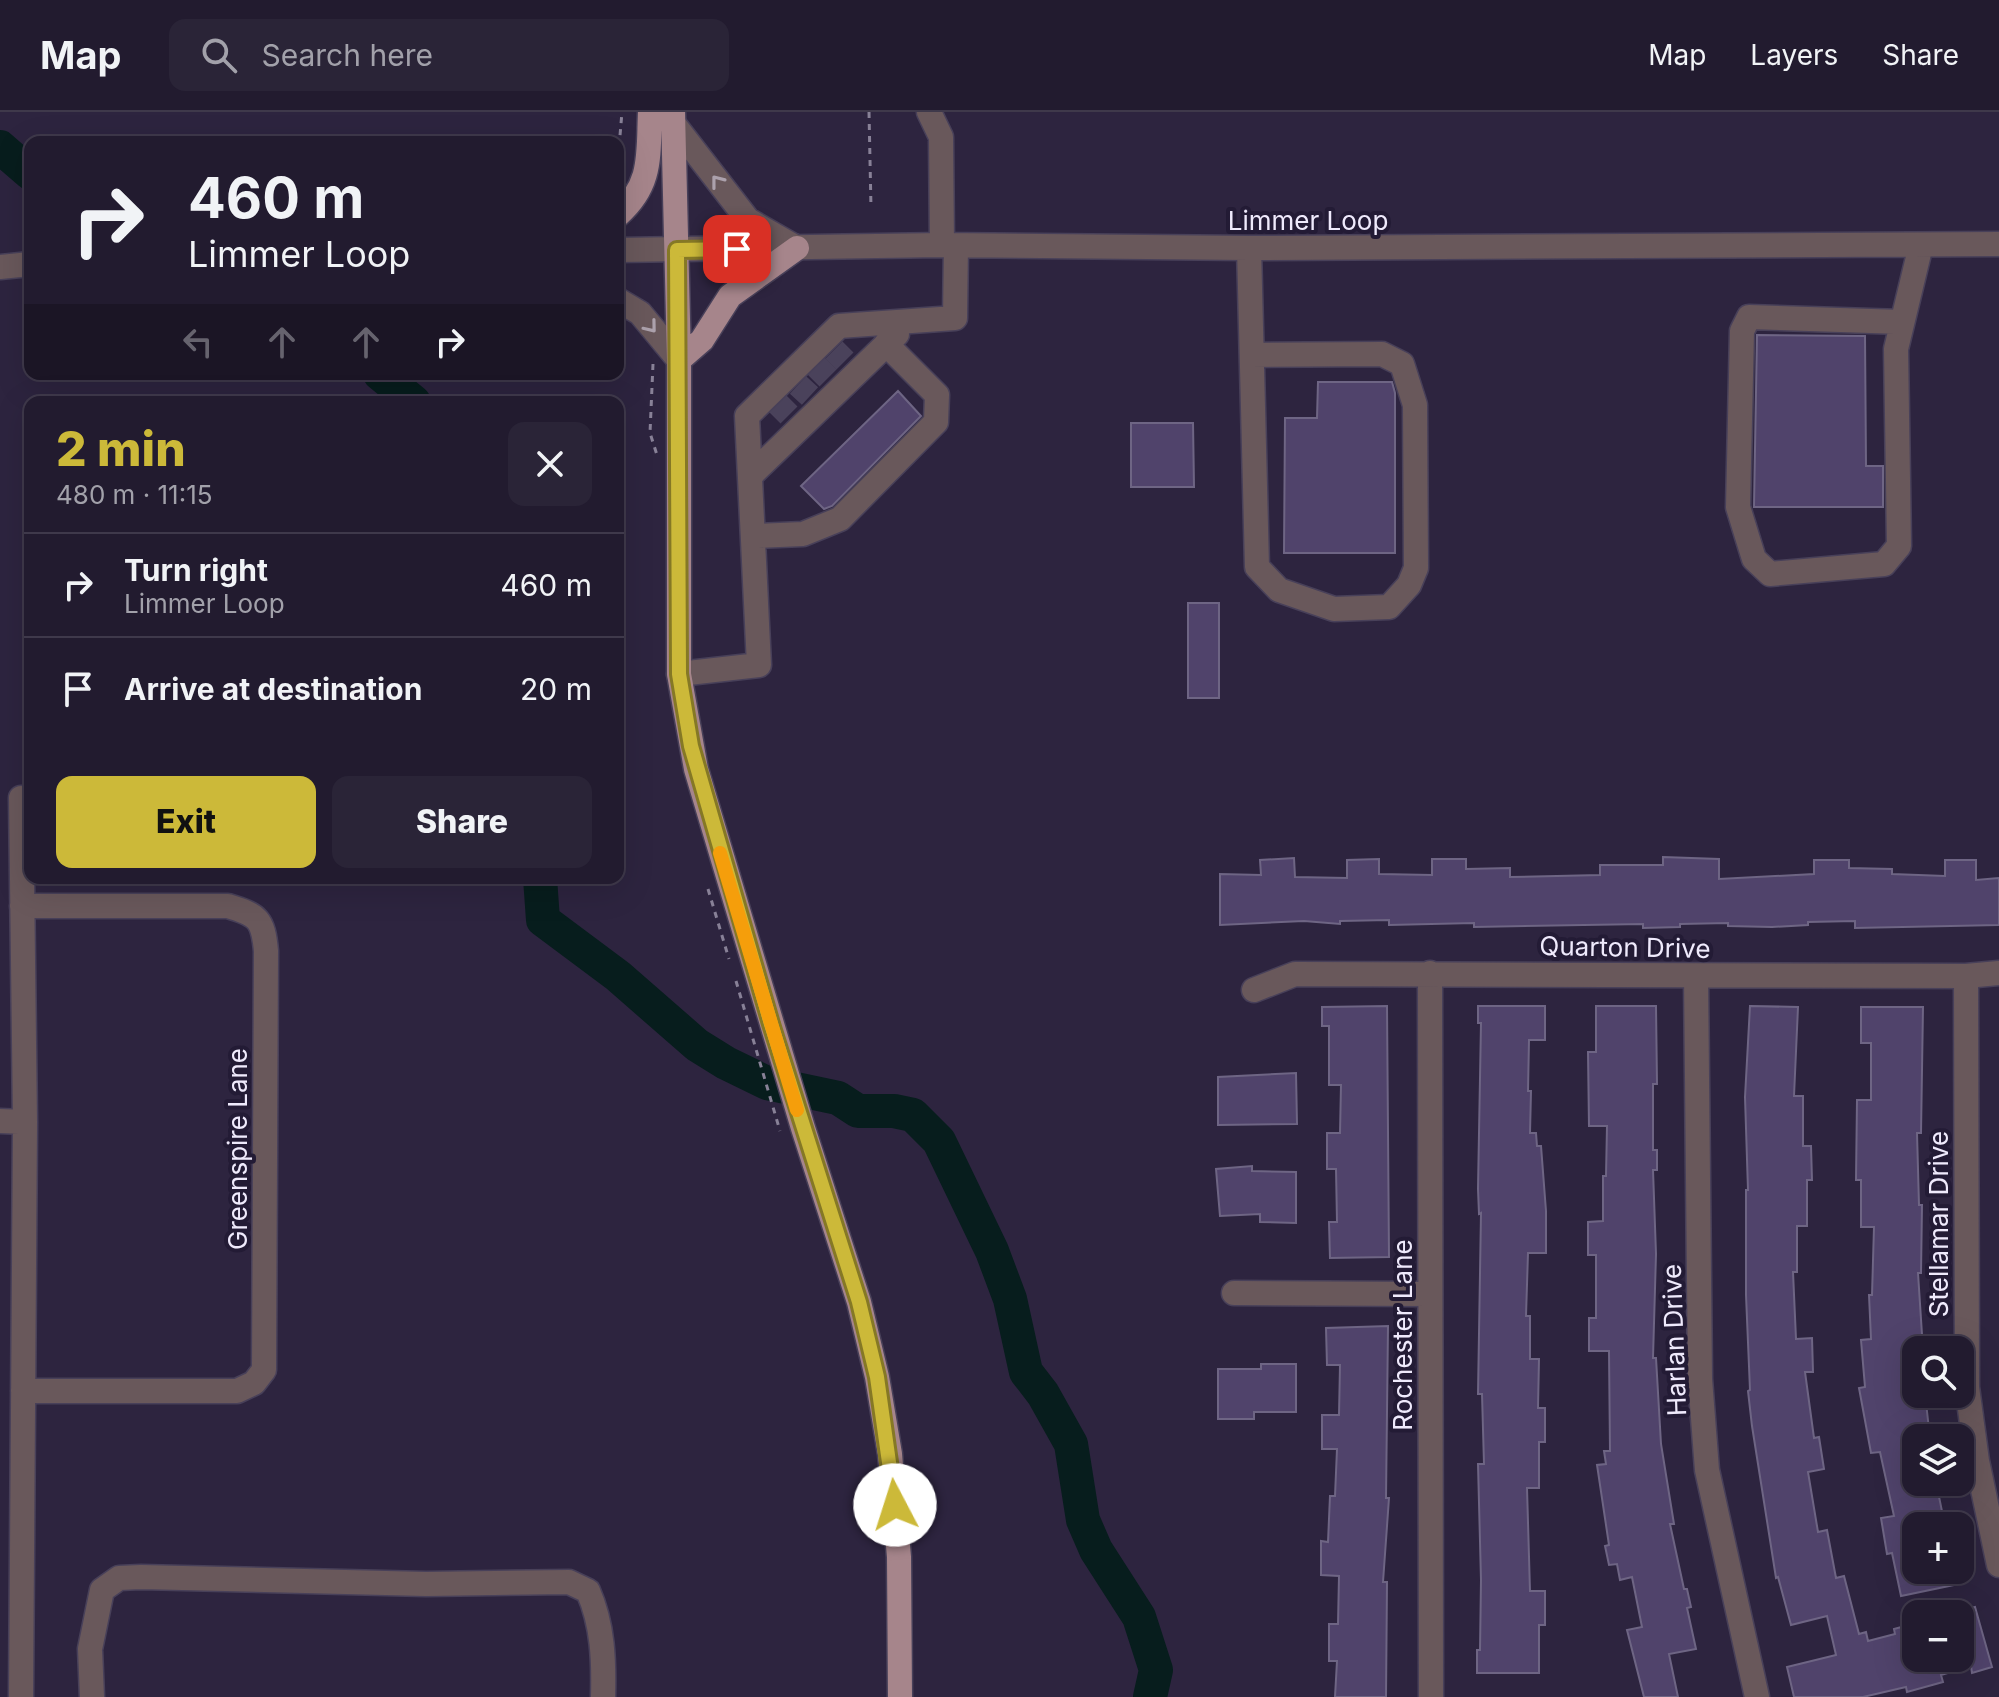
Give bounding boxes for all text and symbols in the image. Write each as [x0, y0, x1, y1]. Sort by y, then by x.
search box [169, 19, 729, 91]
text: Map [40, 32, 121, 78]
icon: search [197, 33, 241, 77]
text: Search here [261, 37, 433, 73]
text: Map [1648, 38, 1706, 72]
text: Layers [1750, 38, 1838, 72]
text: Share [1882, 38, 1959, 72]
text: 460 m [188, 164, 364, 232]
icon: right [56, 168, 160, 272]
one-way arrow [712, 176, 727, 190]
street label: Limmer Loop [1228, 205, 1388, 236]
pin [703, 215, 771, 283]
icon: arrive [715, 227, 759, 271]
text: Limmer Loop [188, 232, 410, 276]
one-way arrow [642, 317, 656, 332]
icon: left [176, 320, 220, 364]
icon: ahead [260, 320, 304, 364]
icon: ahead [344, 320, 388, 364]
icon: right [428, 320, 472, 364]
text: 2 min [56, 419, 186, 478]
button: close [508, 422, 592, 506]
text: 480 m · 11:15 [56, 479, 213, 510]
text: Turn right [124, 552, 268, 588]
icon: right [56, 563, 100, 607]
text: 460 m [500, 567, 592, 603]
text: Limmer Loop [124, 588, 285, 619]
icon: arrive [56, 667, 100, 711]
text: Arrive at destination [124, 671, 422, 707]
text: 20 m [520, 671, 592, 707]
button: Exit [56, 776, 316, 868]
button: Share [332, 776, 592, 868]
street label: Quarton Drive [1539, 930, 1711, 964]
street label: Greenspire Lane [222, 1048, 253, 1250]
street label: Stellamar Drive [1923, 1131, 1954, 1317]
street label: Rochester Lane [1387, 1239, 1418, 1431]
street label: Harlan Drive [1656, 1263, 1692, 1417]
map controls [1902, 1336, 1974, 1672]
button: search [1902, 1336, 1974, 1408]
button: layers [1902, 1424, 1974, 1496]
position arrow [853, 1463, 937, 1547]
button: + [1902, 1512, 1974, 1584]
button: − [1902, 1600, 1974, 1672]

